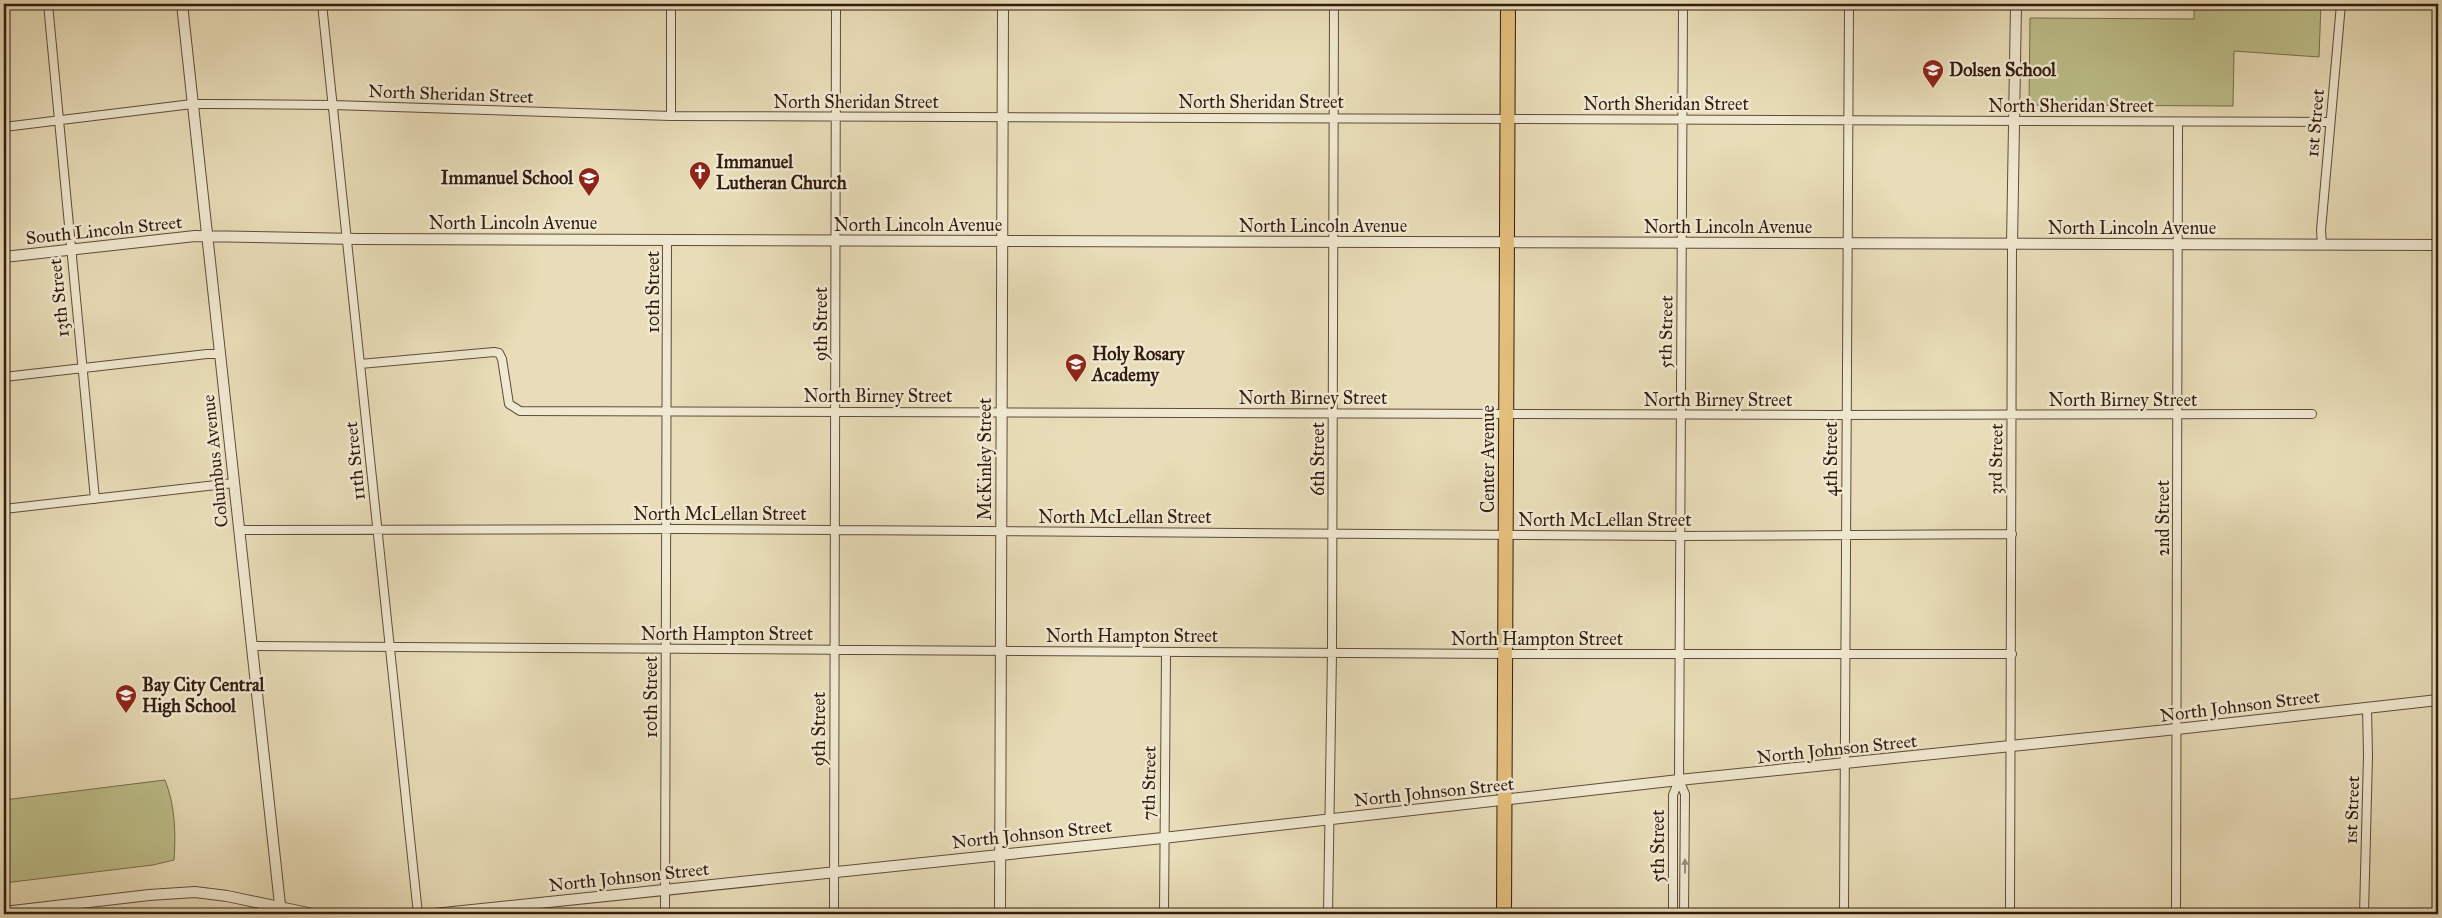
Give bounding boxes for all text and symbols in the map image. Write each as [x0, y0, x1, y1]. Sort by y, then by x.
school or university icon: Dolsen School [1921, 58, 1945, 89]
place label: Dolsen School [1949, 59, 2057, 81]
street label: North Sheridan Street [368, 80, 535, 108]
street label: 1st Street [2301, 87, 2329, 158]
street label: North Sheridan Street [773, 91, 939, 113]
street label: North Sheridan Street [1178, 91, 1344, 113]
street label: North Sheridan Street [1583, 93, 1749, 115]
street label: North Sheridan Street [1988, 95, 2154, 117]
place label: Immanuel Lutheran Church [716, 151, 848, 194]
church icon: Immanuel Lutheran Church [688, 160, 712, 191]
school or university icon: Immanuel School [577, 166, 601, 197]
place label: Immanuel School [441, 167, 574, 189]
street label: South Lincoln Street [25, 211, 184, 249]
street label: North Lincoln Avenue [429, 212, 597, 234]
street label: North Lincoln Avenue [834, 214, 1002, 236]
street label: North Lincoln Avenue [1239, 215, 1407, 237]
street label: North Lincoln Avenue [1644, 216, 1812, 238]
street label: North Lincoln Avenue [2048, 217, 2216, 239]
street label: 10th Street [642, 250, 664, 333]
street label: 13th Street [44, 257, 74, 339]
street label: 9th Street [810, 286, 832, 361]
street label: 5th Street [1654, 295, 1678, 369]
place label: Holy Rosary Academy [1091, 343, 1186, 387]
school or university icon: Holy Rosary Academy [1064, 352, 1088, 383]
street label: North Birney Street [804, 385, 953, 407]
street label: North Birney Street [1239, 387, 1388, 409]
street label: North Birney Street [1644, 389, 1793, 411]
street label: North Birney Street [2049, 389, 2198, 411]
street label: Columbus Avenue [197, 393, 233, 529]
street label: McKinley Street [974, 397, 996, 520]
street label: Center Avenue [1477, 405, 1499, 513]
street label: 11th Street [340, 420, 370, 502]
street label: 6th Street [1307, 421, 1329, 496]
street label: 4th Street [1820, 421, 1842, 497]
street label: 3rd Street [1984, 422, 2008, 495]
street label: 2nd Street [2152, 479, 2174, 556]
street label: North McLellan Street [633, 503, 807, 525]
street label: North McLellan Street [1038, 506, 1212, 528]
street label: North McLellan Street [1518, 509, 1692, 531]
street label: North Hampton Street [641, 623, 814, 645]
street label: North Hampton Street [1046, 625, 1219, 647]
street label: North Hampton Street [1451, 628, 1624, 650]
street label: 10th Street [640, 655, 662, 738]
place label: Bay City Central High School [142, 674, 266, 718]
school or university icon: Bay City Central High School [114, 683, 138, 714]
street label: North Johnson Street [2159, 685, 2322, 728]
street label: 9th Street [808, 691, 830, 766]
street label: North Johnson Street [1756, 730, 1919, 769]
street label: 7th Street [1137, 745, 1161, 820]
street label: North Johnson Street [1353, 773, 1516, 812]
street label: 1st Street [2340, 775, 2364, 845]
street label: 5th Street [1647, 809, 1669, 883]
street label: North Johnson Street [951, 815, 1114, 854]
one-way arrow [1681, 857, 1689, 873]
street label: North Johnson Street [548, 858, 711, 897]

